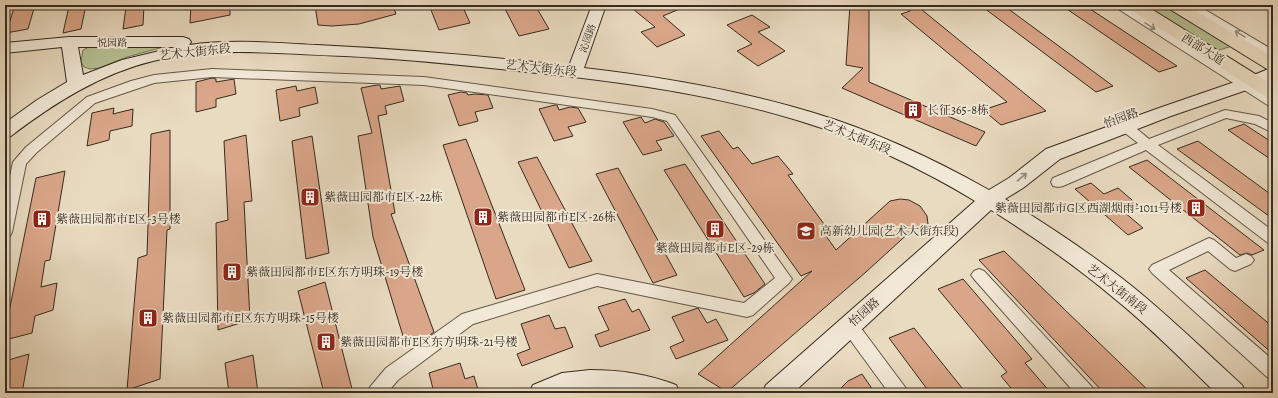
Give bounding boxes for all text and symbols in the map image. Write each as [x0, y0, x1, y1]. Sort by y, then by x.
street label: 沁园路 [576, 22, 599, 54]
one-way arrow [1144, 22, 1156, 30]
street label: 西部大道 [1178, 29, 1228, 69]
one-way arrow [1234, 30, 1246, 38]
street label: 悦园路 [97, 36, 127, 49]
street label: 艺术大街东段 [158, 40, 232, 64]
street label: 艺术大街东段 [504, 56, 578, 80]
building icon: 长征365-8栋 [902, 99, 924, 121]
place label: 长征365-8栋 [927, 102, 989, 118]
street label: 怡园路 [1101, 104, 1141, 132]
street label: 艺术大街东段 [821, 116, 893, 158]
one-way arrow [1017, 173, 1028, 182]
building icon: 紫薇田园都市E区-22栋 [299, 186, 321, 208]
place label: 紫薇田园都市E区-22栋 [324, 189, 443, 205]
building icon: 紫薇田园都市G区西湖烟雨-1011号楼 [1185, 197, 1207, 219]
place label: 紫薇田园都市G区西湖烟雨-1011号楼 [995, 200, 1182, 216]
building icon: 紫薇田园都市E区-26栋 [472, 206, 494, 228]
building icon: 紫薇田园都市E区-3号楼 [31, 208, 53, 230]
place label: 紫薇田园都市E区-26栋 [497, 209, 616, 225]
place label: 紫薇田园都市E区-3号楼 [56, 211, 181, 227]
building icon: 紫薇田园都市E区-29栋 [704, 218, 726, 240]
school or university icon: 高新幼儿园(艺术大街东段) [795, 220, 817, 242]
place label: 高新幼儿园(艺术大街东段) [820, 223, 959, 239]
place label: 紫薇田园都市E区-29栋 [656, 240, 774, 256]
building icon: 紫薇田园都市E区东方明珠-19号楼 [221, 261, 243, 283]
street label: 艺术大街南段 [1084, 261, 1150, 317]
place label: 紫薇田园都市E区东方明珠-19号楼 [246, 264, 423, 280]
street label: 怡园路 [845, 294, 883, 330]
building icon: 紫薇田园都市E区东方明珠-15号楼 [137, 307, 159, 329]
place label: 紫薇田园都市E区东方明珠-15号楼 [162, 310, 339, 326]
building icon: 紫薇田园都市E区东方明珠-21号楼 [315, 331, 337, 353]
place label: 紫薇田园都市E区东方明珠-21号楼 [340, 334, 517, 350]

